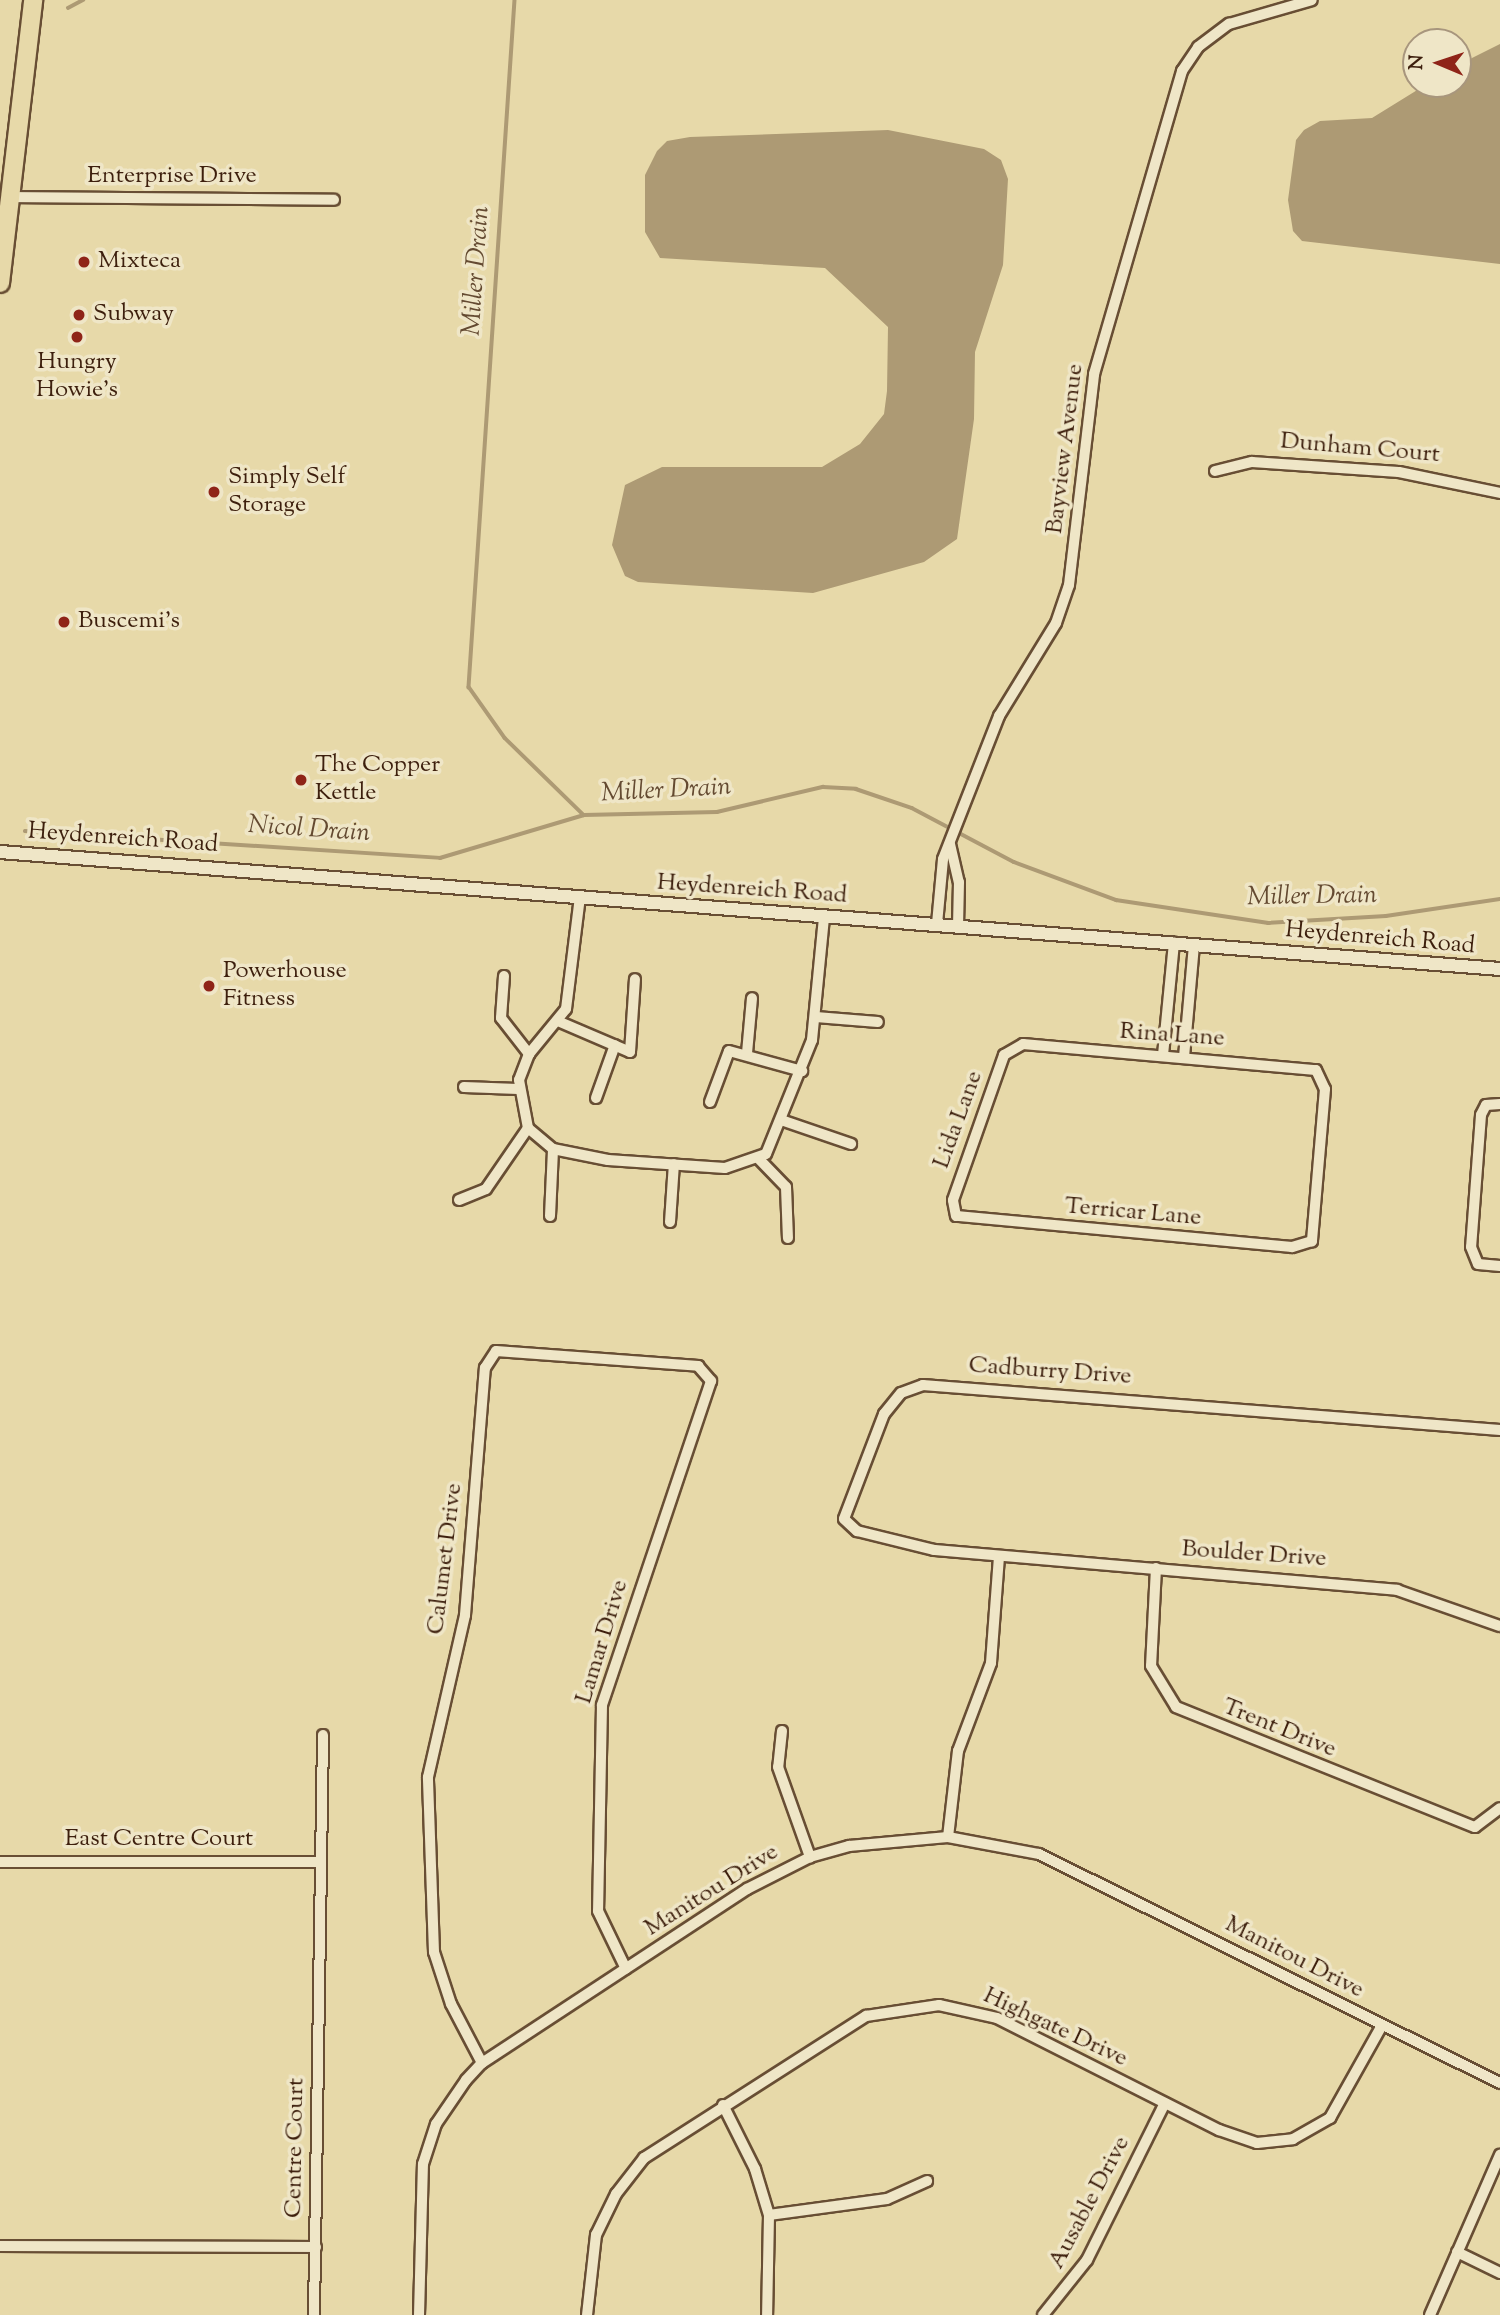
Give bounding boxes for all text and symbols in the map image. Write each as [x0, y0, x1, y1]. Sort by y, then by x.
north arrow [1402, 28, 1472, 98]
text: N [1404, 54, 1431, 70]
street label: Enterprise Drive [87, 163, 257, 191]
water label: Miller Drain [457, 205, 497, 337]
place label: Mixteca [98, 248, 181, 276]
marker: Mixteca [76, 254, 92, 270]
place label: Subway [93, 301, 174, 329]
marker: Subway [71, 307, 87, 323]
marker: Hungry Howie's [69, 329, 85, 345]
place label: Hungry Howie's [36, 349, 118, 405]
street label: Bayview Avenue [1041, 362, 1091, 536]
street label: Dunham Court [1279, 428, 1441, 470]
place label: Simply Self Storage [228, 464, 346, 520]
marker: Simply Self Storage [206, 484, 222, 500]
place label: Buscemi's [78, 608, 180, 636]
marker: Buscemi's [56, 614, 72, 630]
place label: The Copper Kettle [315, 752, 440, 808]
marker: The Copper Kettle [293, 772, 309, 788]
water label: Miller Drain [600, 772, 732, 810]
water label: Nicol Drain [247, 810, 371, 850]
street label: Heydenreich Road [27, 818, 219, 860]
street label: Heydenreich Road [656, 869, 848, 911]
water label: Miller Drain [1247, 880, 1377, 914]
street label: Heydenreich Road [1284, 916, 1476, 962]
place label: Powerhouse Fitness [223, 958, 347, 1014]
marker: Powerhouse Fitness [201, 978, 217, 994]
street label: Rina Lane [1119, 1018, 1225, 1054]
street label: Lida Lane [928, 1067, 990, 1173]
street label: Terricar Lane [1064, 1193, 1202, 1233]
street label: Cadburry Drive [968, 1352, 1132, 1392]
street label: Calumet Drive [422, 1482, 470, 1636]
street label: Boulder Drive [1181, 1536, 1327, 1574]
street label: Lamar Drive [571, 1577, 635, 1707]
street label: Trent Drive [1218, 1693, 1340, 1765]
street label: East Centre Court [65, 1826, 253, 1854]
street label: Manitou Drive [640, 1839, 784, 1943]
street label: Manitou Drive [1220, 1911, 1368, 2005]
street label: Highgate Drive [978, 1982, 1132, 2074]
street label: Centre Court [280, 2078, 312, 2218]
street label: Ausable Drive [1043, 2132, 1137, 2274]

